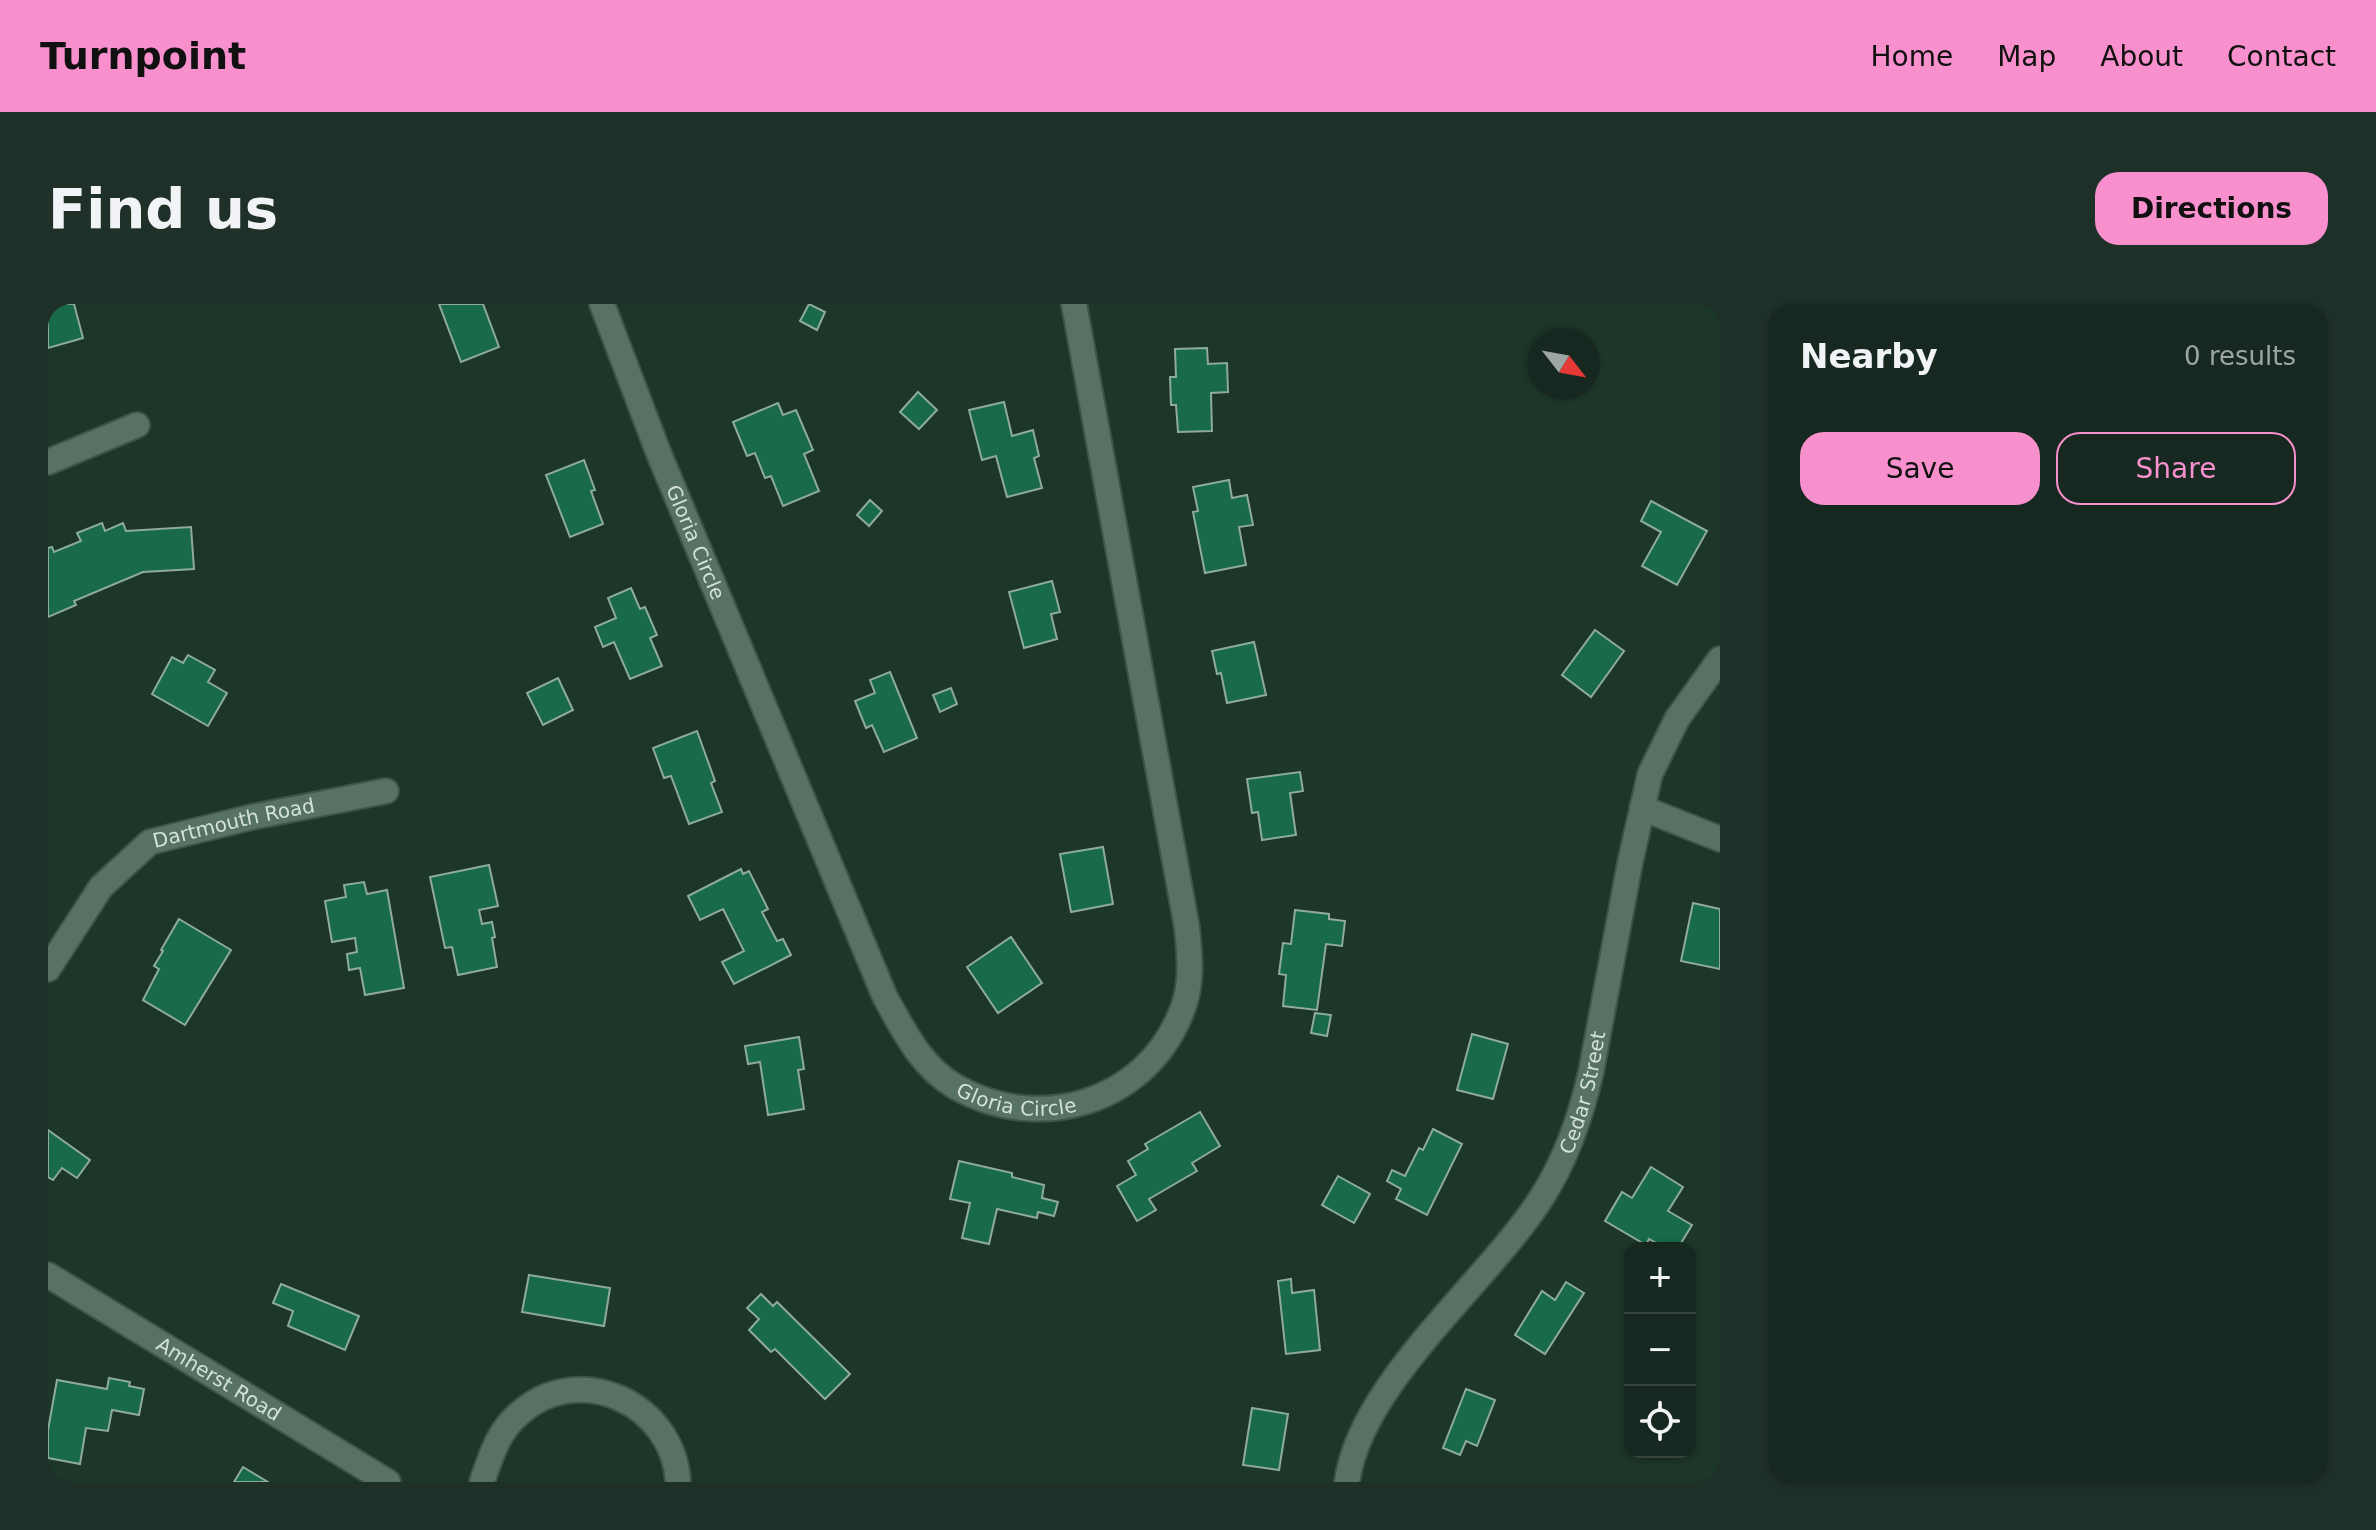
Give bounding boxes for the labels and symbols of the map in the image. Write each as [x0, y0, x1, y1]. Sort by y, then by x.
north arrow [1528, 328, 1600, 400]
street label: Gloria Circle [661, 481, 730, 603]
street label: Dartmouth Road [150, 793, 317, 853]
street label: Cedar Street [1554, 1029, 1610, 1158]
street label: Gloria Circle [953, 1077, 1078, 1121]
street label: Amherst Road [152, 1332, 285, 1426]

